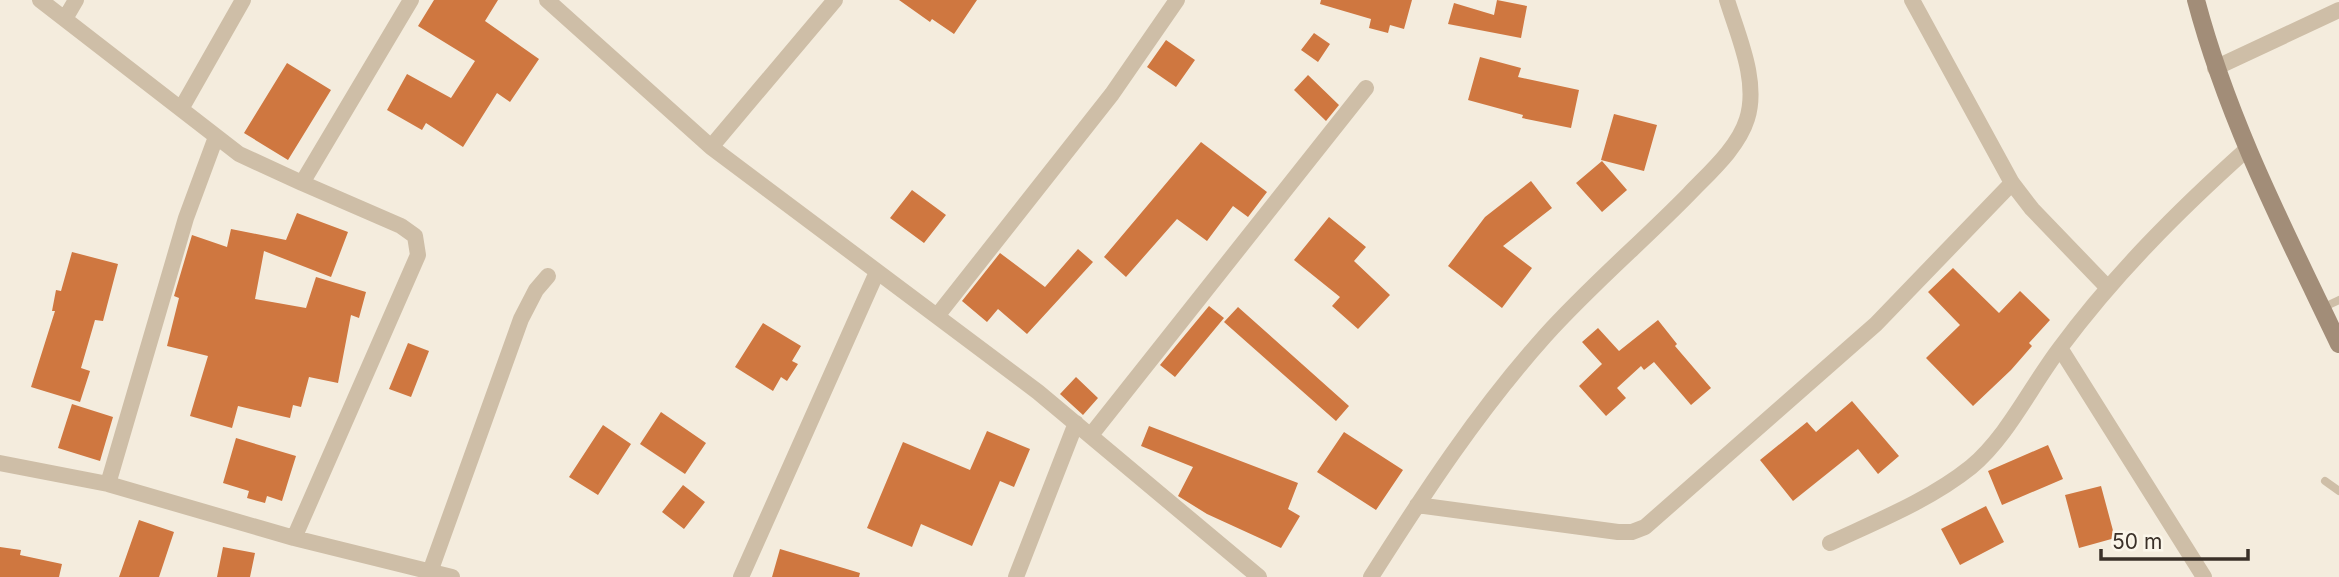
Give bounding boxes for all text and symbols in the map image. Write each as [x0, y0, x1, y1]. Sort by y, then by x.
scale bar [2101, 518, 2248, 562]
text: 50 m [2112, 529, 2162, 554]

